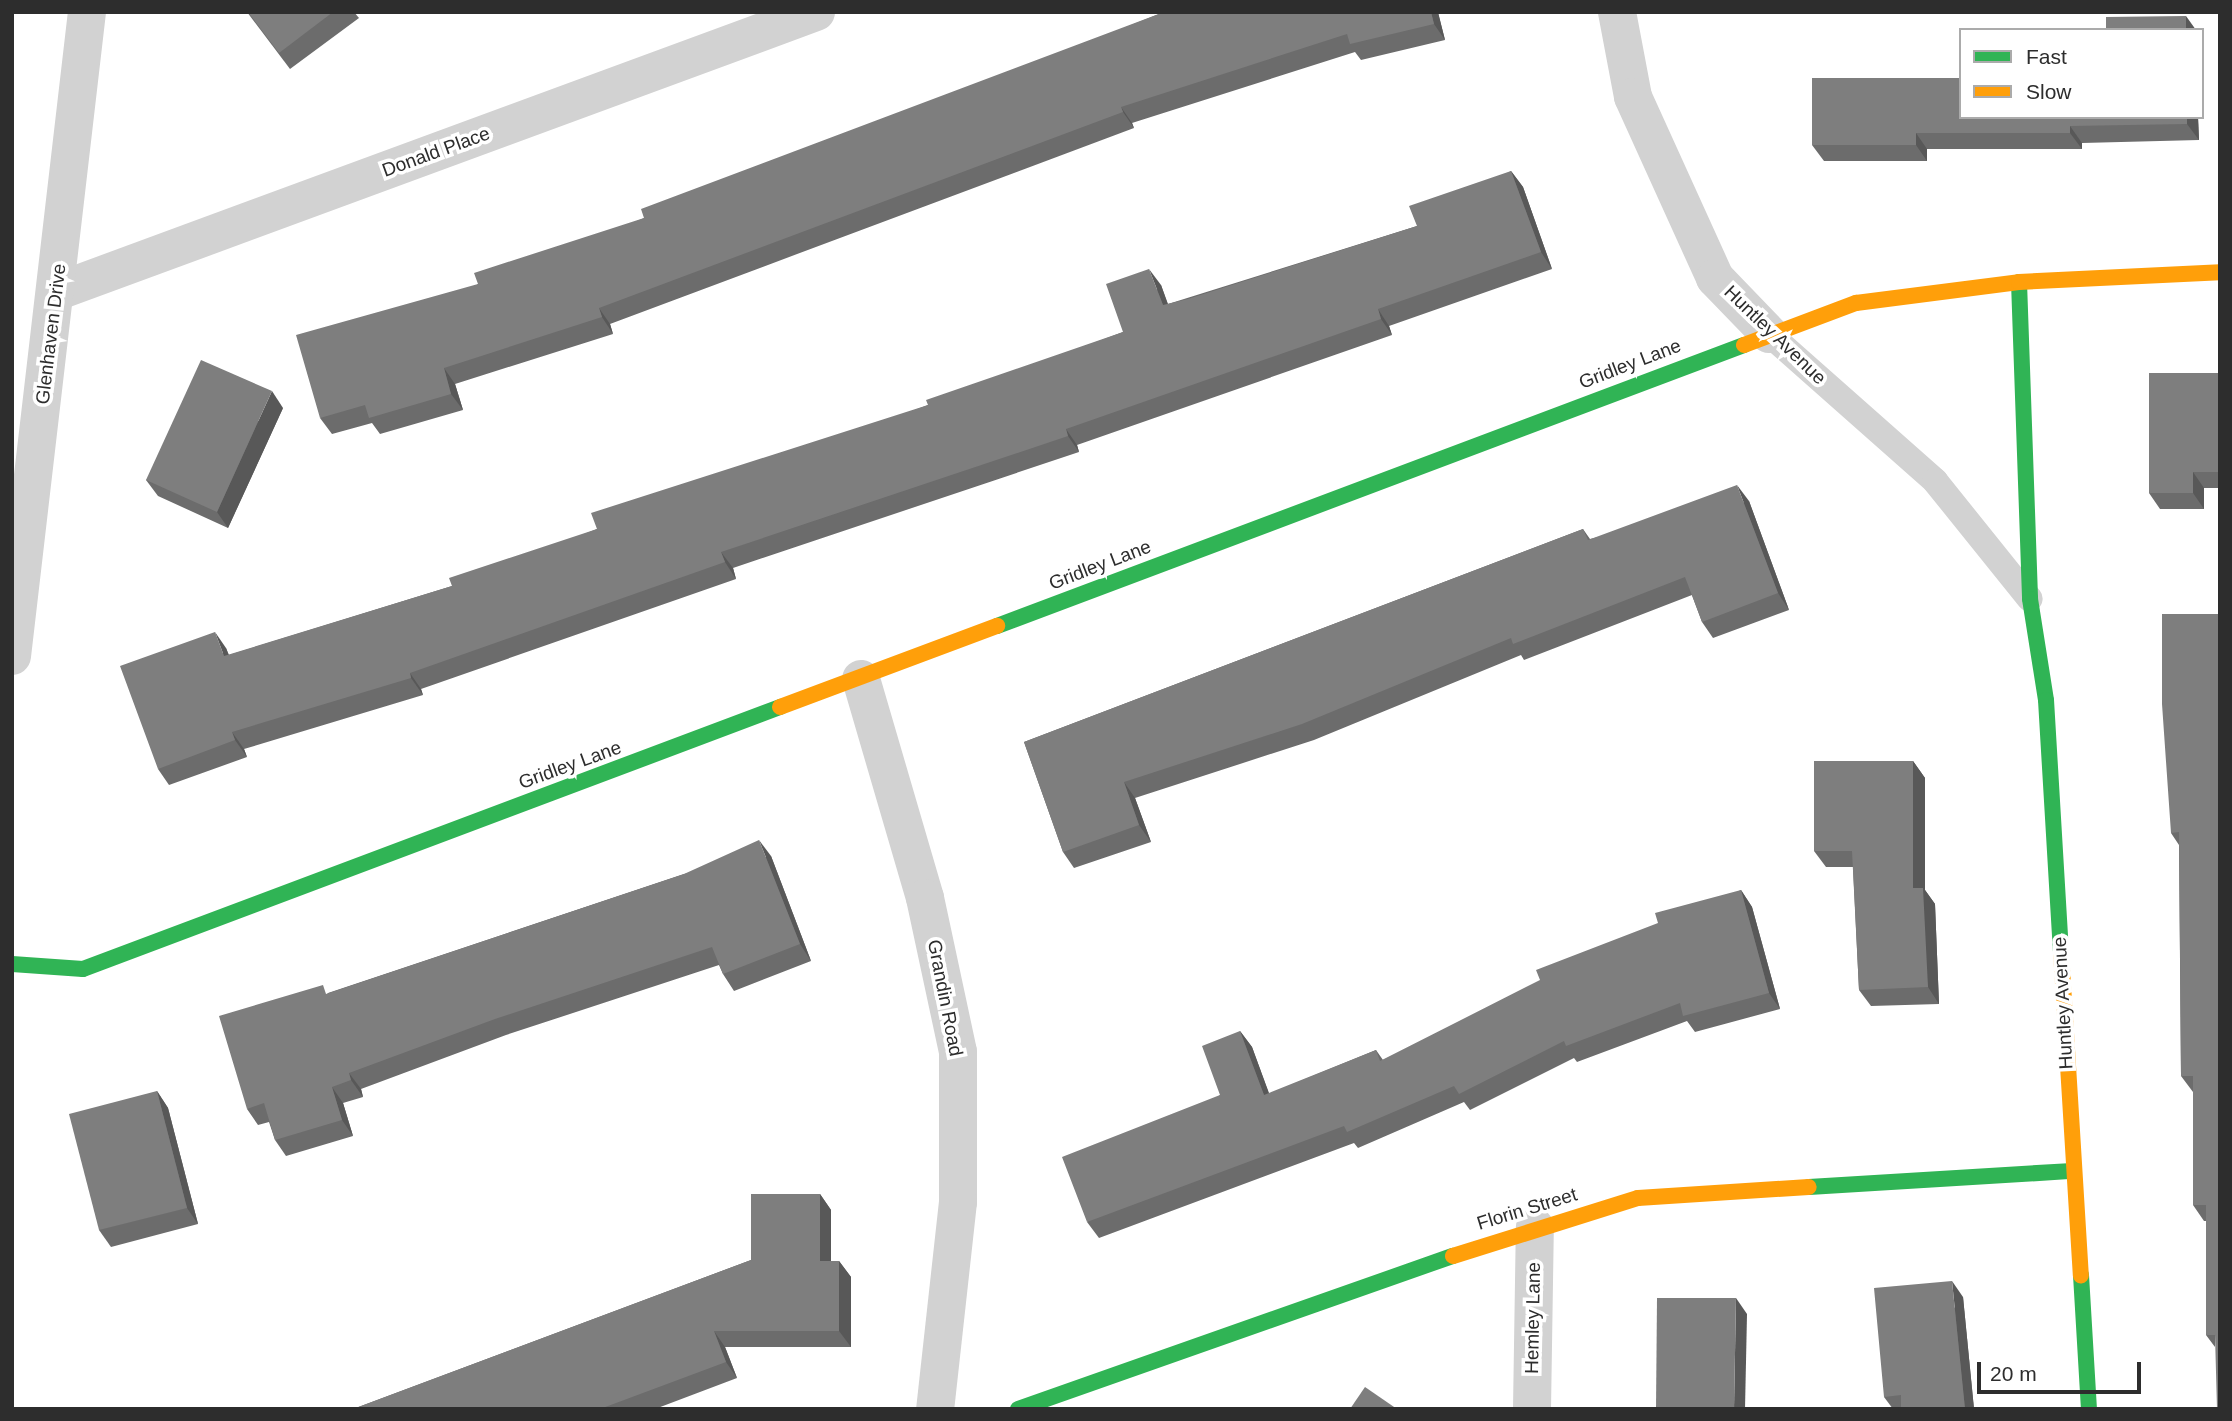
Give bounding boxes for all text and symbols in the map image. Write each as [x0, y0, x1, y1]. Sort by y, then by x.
legend [1959, 28, 2204, 119]
text: Fast [2026, 45, 2067, 68]
text: Slow [2026, 80, 2072, 103]
street label: Donald Place [379, 122, 493, 182]
street label: Glenhaven Drive [31, 262, 71, 406]
street label: Huntley Avenue [1719, 280, 1831, 390]
street label: Gridley Lane [1576, 334, 1684, 394]
street label: Gridley Lane [1046, 535, 1154, 595]
street label: Gridley Lane [515, 736, 625, 794]
street label: Huntley Avenue [2048, 936, 2078, 1070]
street label: Grandin Road [923, 938, 967, 1058]
street label: Florin Street [1474, 1183, 1580, 1235]
street label: Hemley Lane [1521, 1262, 1545, 1374]
scale bar [1980, 1348, 2144, 1392]
text: 20 m [1990, 1362, 2037, 1385]

